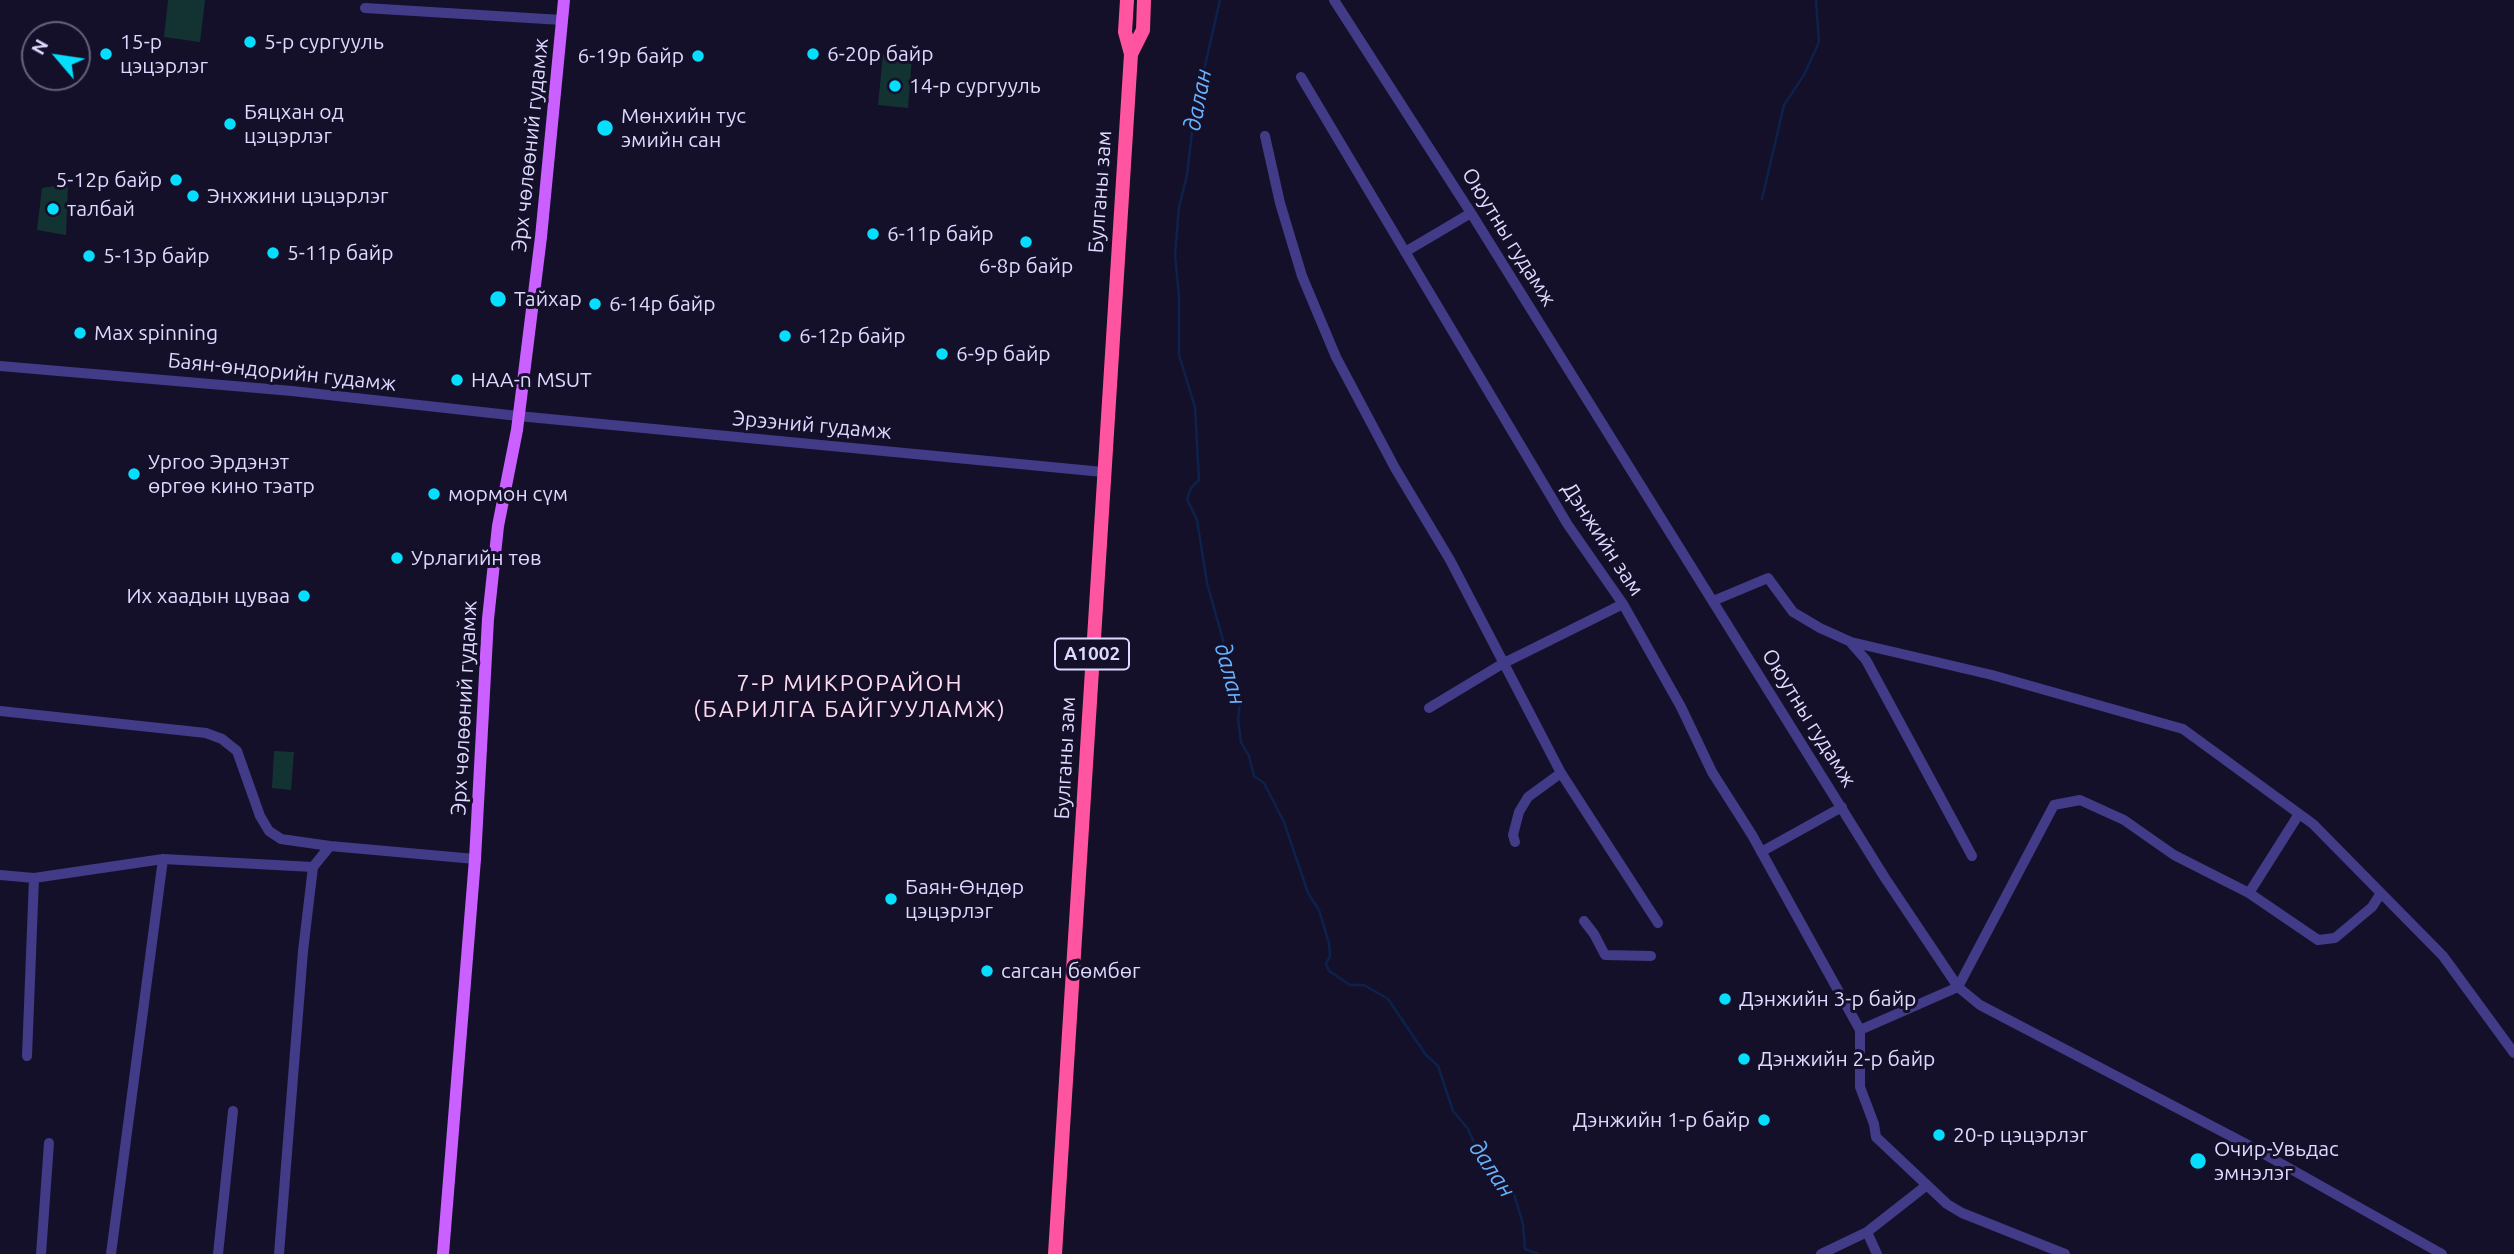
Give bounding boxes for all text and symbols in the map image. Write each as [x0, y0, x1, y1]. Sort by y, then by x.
north arrow [21, 21, 91, 91]
place label: 15-р цэцэрлэг [120, 29, 208, 79]
place label: 5-р сургууль [264, 29, 384, 55]
marker: 5-р сургууль [242, 34, 258, 50]
text: N [26, 35, 52, 58]
street label: Эрх чөлөөний гудамж [506, 37, 554, 253]
place label: 6-20р байр [827, 41, 933, 67]
place label: 6-19р байр [578, 43, 684, 69]
marker: 15-р цэцэрлэг [98, 46, 114, 62]
marker: 6-20р байр [805, 46, 821, 62]
marker: 6-19р байр [690, 48, 706, 64]
water label: далан [1179, 67, 1217, 133]
place label: 14-р сургууль [909, 73, 1041, 99]
marker: 14-р сургууль [887, 78, 903, 94]
place label: Бяцхан од цэцэрлэг [244, 99, 344, 149]
place label: Мөнхийн тус эмийн сан [621, 103, 746, 153]
marker: Бяцхан од цэцэрлэг [222, 116, 238, 132]
marker: Мөнхийн тус эмийн сан [595, 118, 615, 138]
street label: Булганы зам [1083, 130, 1117, 254]
street label: Оюутны гудамж [1456, 163, 1562, 311]
place label: 5-12р байр [56, 167, 162, 193]
marker: 5-12р байр [168, 172, 184, 188]
place label: Энхжини цэцэрлэг [207, 183, 389, 209]
marker: Энхжини цэцэрлэг [185, 188, 201, 204]
place label: талбай [67, 196, 135, 222]
marker: талбай [45, 201, 61, 217]
place label: 6-11р байр [887, 221, 993, 247]
marker: 6-11р байр [865, 226, 881, 242]
marker: 6-8р байр [1018, 234, 1034, 250]
place label: 5-11р байр [287, 240, 393, 266]
place label: 5-13р байр [103, 243, 209, 269]
marker: 5-11р байр [265, 245, 281, 261]
marker: 5-13р байр [81, 248, 97, 264]
place label: 6-8р байр [979, 253, 1073, 279]
place label: Тайхар [514, 286, 582, 312]
marker: Тайхар [488, 289, 508, 309]
place label: 6-14р байр [609, 291, 715, 317]
marker: 6-14р байр [587, 296, 603, 312]
place label: Max spinning [94, 320, 218, 346]
place label: 6-12р байр [799, 323, 905, 349]
marker: Max spinning [72, 325, 88, 341]
marker: 6-12р байр [777, 328, 793, 344]
place label: 6-9р байр [956, 341, 1051, 367]
marker: 6-9р байр [934, 346, 950, 362]
street label: Баян-өндорийн гудамж [167, 347, 397, 397]
place label: HAA-n MSUT [471, 367, 592, 393]
marker: HAA-n MSUT [449, 372, 465, 388]
street label: Эрээний гудамж [731, 405, 893, 445]
place label: Ургоо Эрдэнэт өргөө кино тэатр [148, 449, 315, 499]
marker: Ургоо Эрдэнэт өргөө кино тэатр [126, 466, 142, 482]
street label: Дэнжийн зам [1557, 477, 1649, 601]
place label: мормон сүм [448, 481, 568, 507]
marker: мормон сүм [426, 486, 442, 502]
place label: Урлагийн төв [411, 545, 542, 571]
marker: Урлагийн төв [389, 550, 405, 566]
place label: Их хаадын цуваа [126, 583, 290, 609]
marker: Их хаадын цуваа [296, 588, 312, 604]
street label: Эрх чөлөөний гудамж [446, 600, 482, 816]
road number: A1002 [1055, 638, 1129, 670]
water label: далан [1209, 640, 1251, 708]
street label: Оюутны гудамж [1756, 644, 1862, 792]
district label: 7-Р МИКРОРАЙОН (БАРИЛГА БАЙГУУЛАМЖ) [696, 669, 1004, 723]
street label: Булганы зам [1049, 696, 1081, 820]
place label: Баян-Өндөр цэцэрлэг [905, 874, 1024, 924]
marker: Баян-Өндөр цэцэрлэг [883, 891, 899, 907]
place label: сагсан бөмбөг [1001, 958, 1141, 984]
marker: сагсан бөмбөг [979, 963, 995, 979]
place label: Дэнжийн 3-р байр [1739, 986, 1916, 1012]
marker: Дэнжийн 3-р байр [1717, 991, 1733, 1007]
place label: Дэнжийн 2-р байр [1758, 1046, 1935, 1072]
marker: Дэнжийн 2-р байр [1736, 1051, 1752, 1067]
place label: Дэнжийн 1-р байр [1573, 1107, 1750, 1133]
marker: Дэнжийн 1-р байр [1756, 1112, 1772, 1128]
place label: 20-р цэцэрлэг [1953, 1122, 2088, 1148]
marker: 20-р цэцэрлэг [1931, 1127, 1947, 1143]
water label: далан [1463, 1135, 1521, 1203]
place label: Oчир-Увьдас эмнэлэг [2214, 1136, 2339, 1186]
marker: Oчир-Увьдас эмнэлэг [2188, 1151, 2208, 1171]

